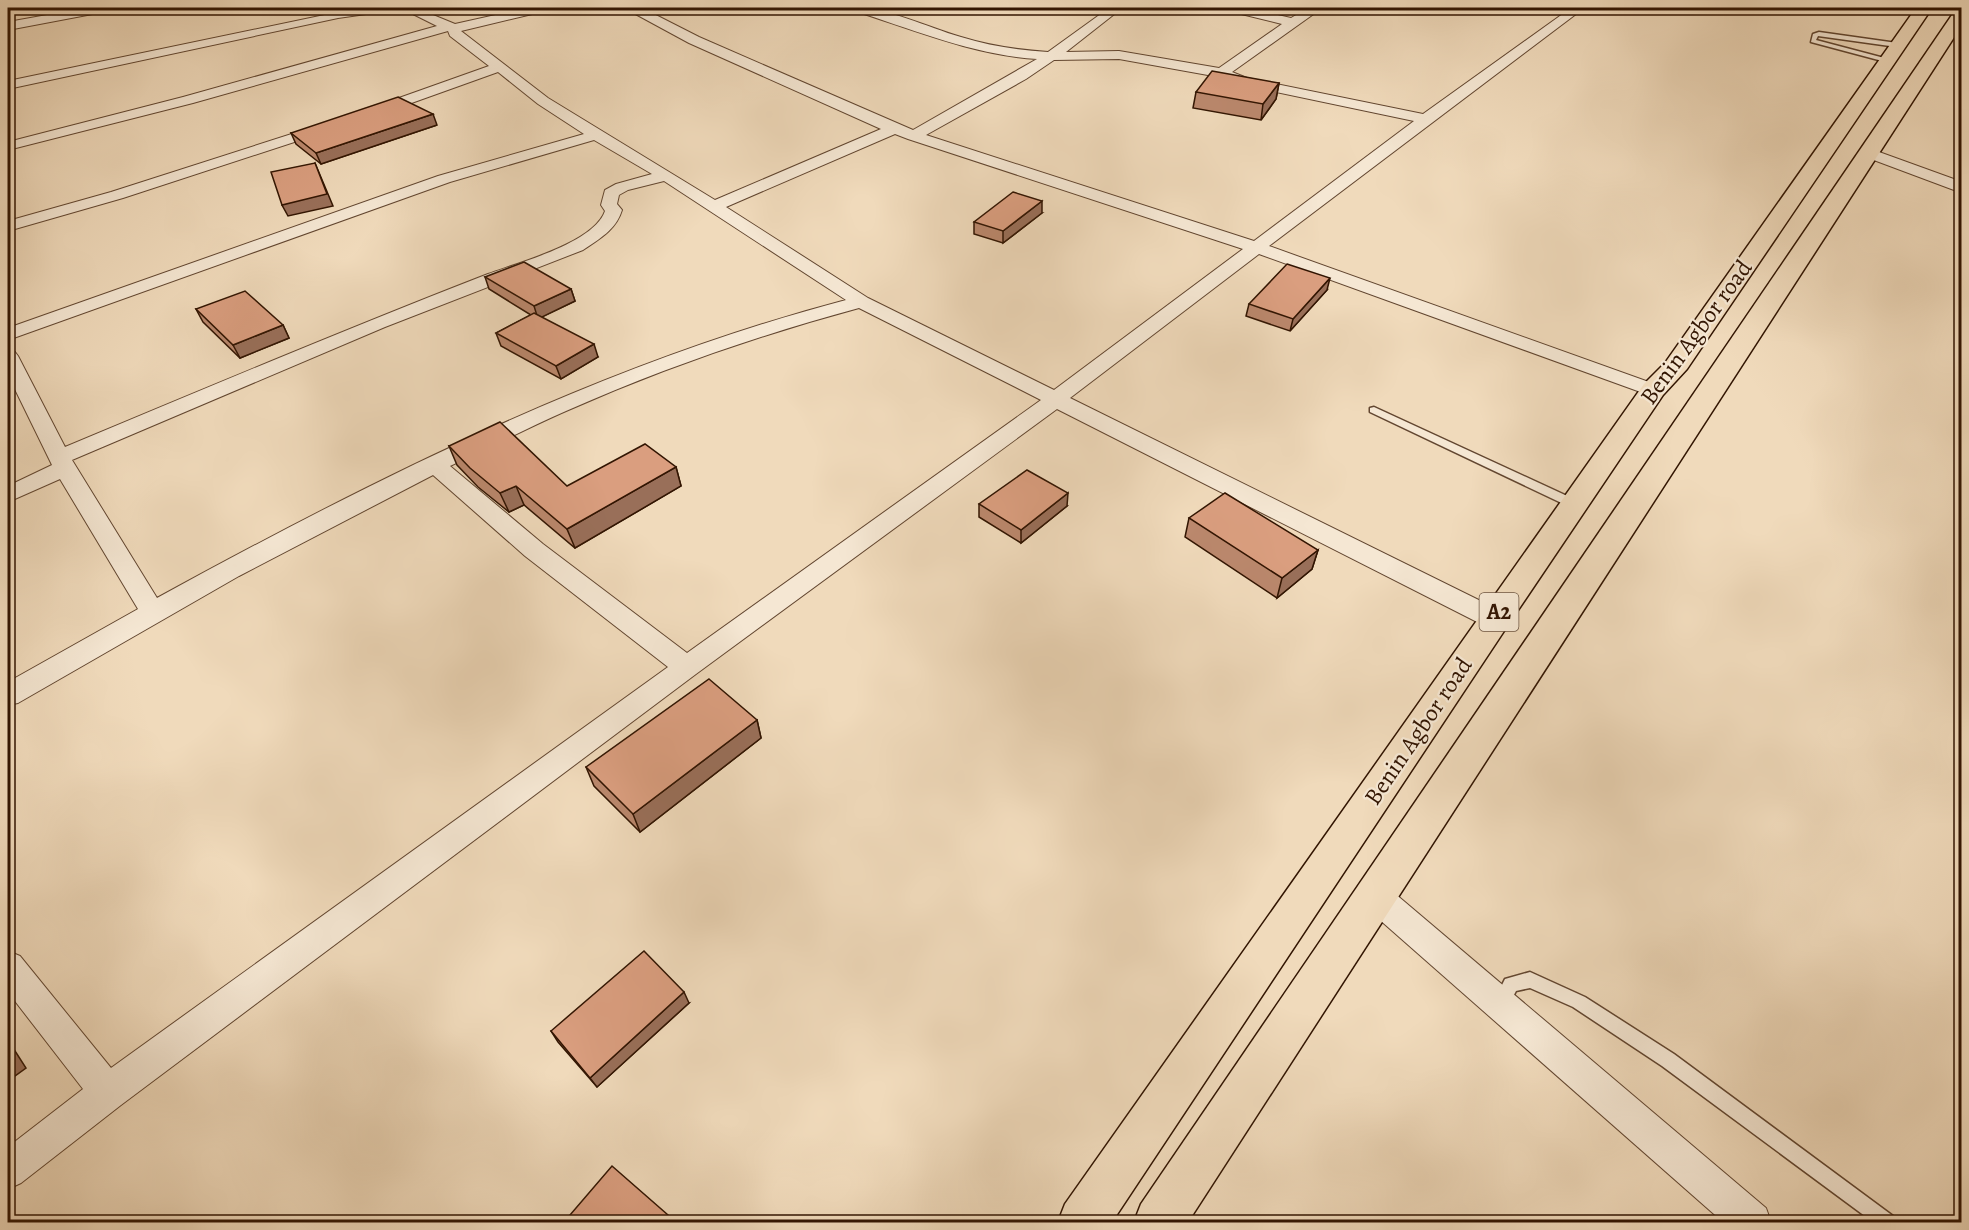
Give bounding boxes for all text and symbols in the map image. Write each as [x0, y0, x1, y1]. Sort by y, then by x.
street label: Benin Agbor road [1633, 253, 1759, 411]
road number: A2 [1480, 593, 1518, 631]
street label: Benin Agbor road [1357, 651, 1479, 811]

